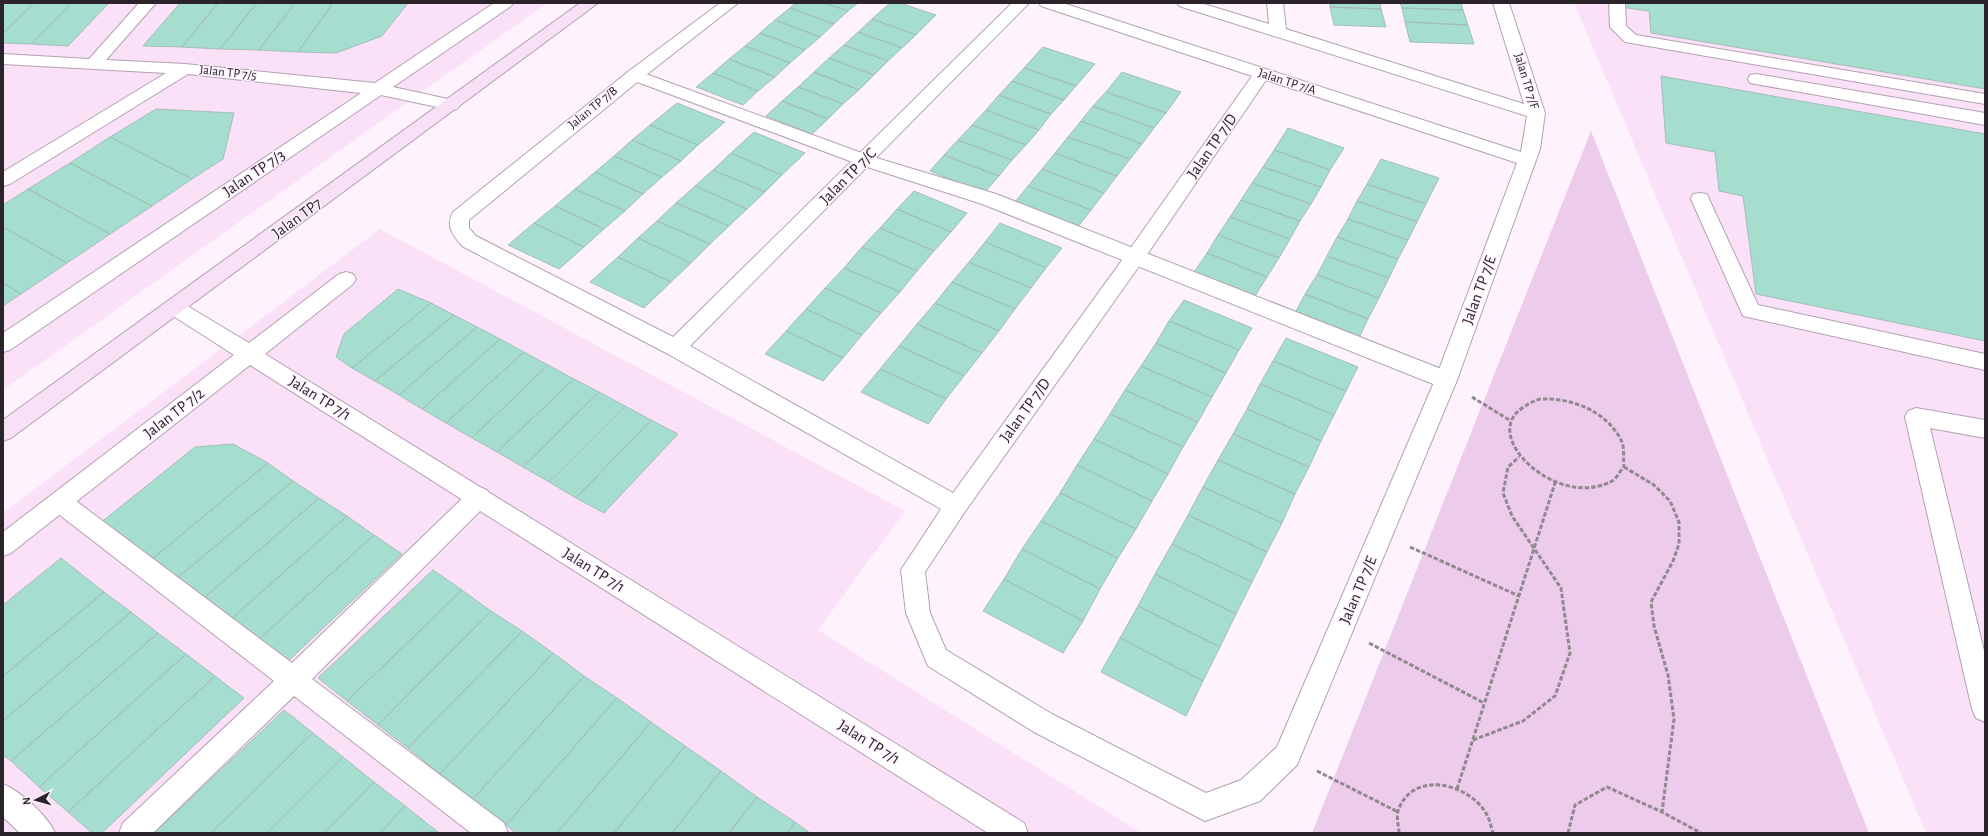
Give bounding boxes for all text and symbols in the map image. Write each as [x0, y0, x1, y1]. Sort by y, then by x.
street label: Jalan TP 7/F [1511, 51, 1541, 111]
street label: Jalan TP 7/5 [199, 64, 257, 82]
street label: Jalan TP 7/A [1257, 67, 1318, 98]
street label: Jalan TP 7/B [566, 84, 620, 132]
street label: Jalan TP 7/D [1184, 111, 1240, 181]
street label: Jalan TP 7/C [817, 145, 879, 207]
street label: Jalan TP 7/3 [220, 147, 288, 199]
street label: Jalan TP7 [269, 195, 325, 241]
street label: Jalan TP 7/E [1459, 253, 1499, 327]
street label: Jalan TP 7/1 [286, 373, 354, 423]
street label: Jalan TP 7/D [997, 375, 1053, 445]
street label: Jalan TP 7/2 [141, 385, 207, 441]
street label: Jalan TP 7/1 [560, 545, 628, 595]
street label: Jalan TP 7/E [1337, 554, 1380, 626]
street label: Jalan TP 7/1 [835, 717, 903, 767]
north arrow [16, 780, 56, 820]
text: N [21, 797, 32, 805]

